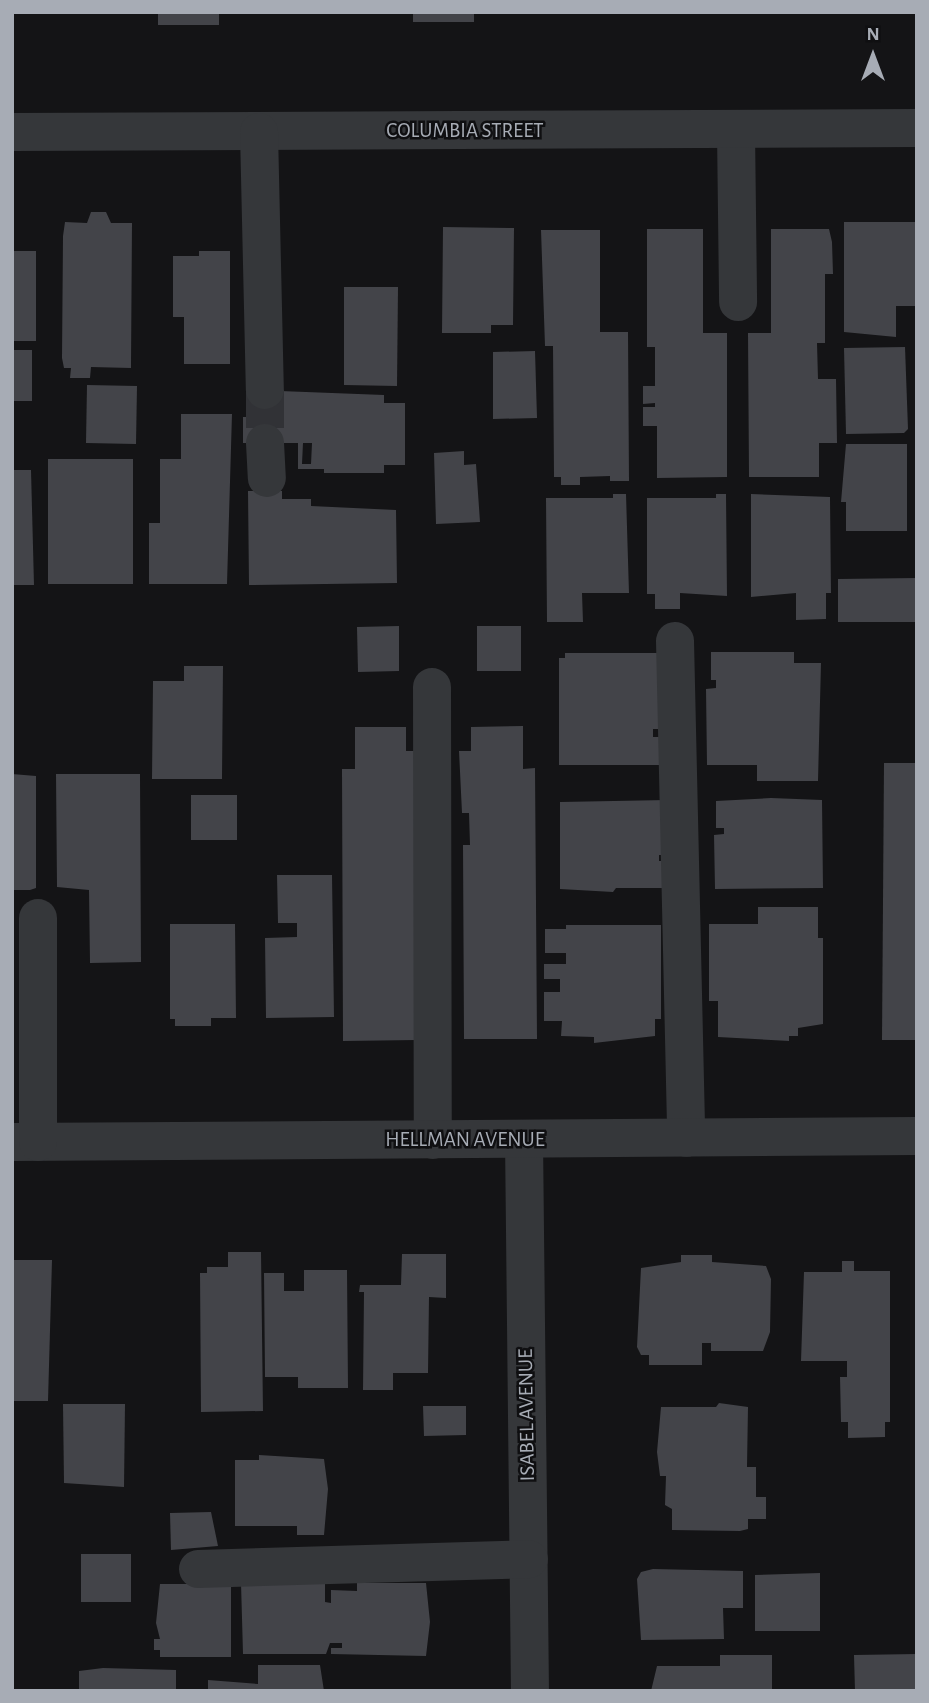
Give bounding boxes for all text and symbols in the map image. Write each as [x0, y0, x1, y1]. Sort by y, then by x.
north arrow [838, 21, 908, 91]
text: N [866, 25, 880, 44]
street label: COLUMBIA STREET [386, 118, 544, 144]
street label: HELLMAN AVENUE [385, 1127, 545, 1153]
street label: ISABEL AVENUE [513, 1349, 541, 1481]

